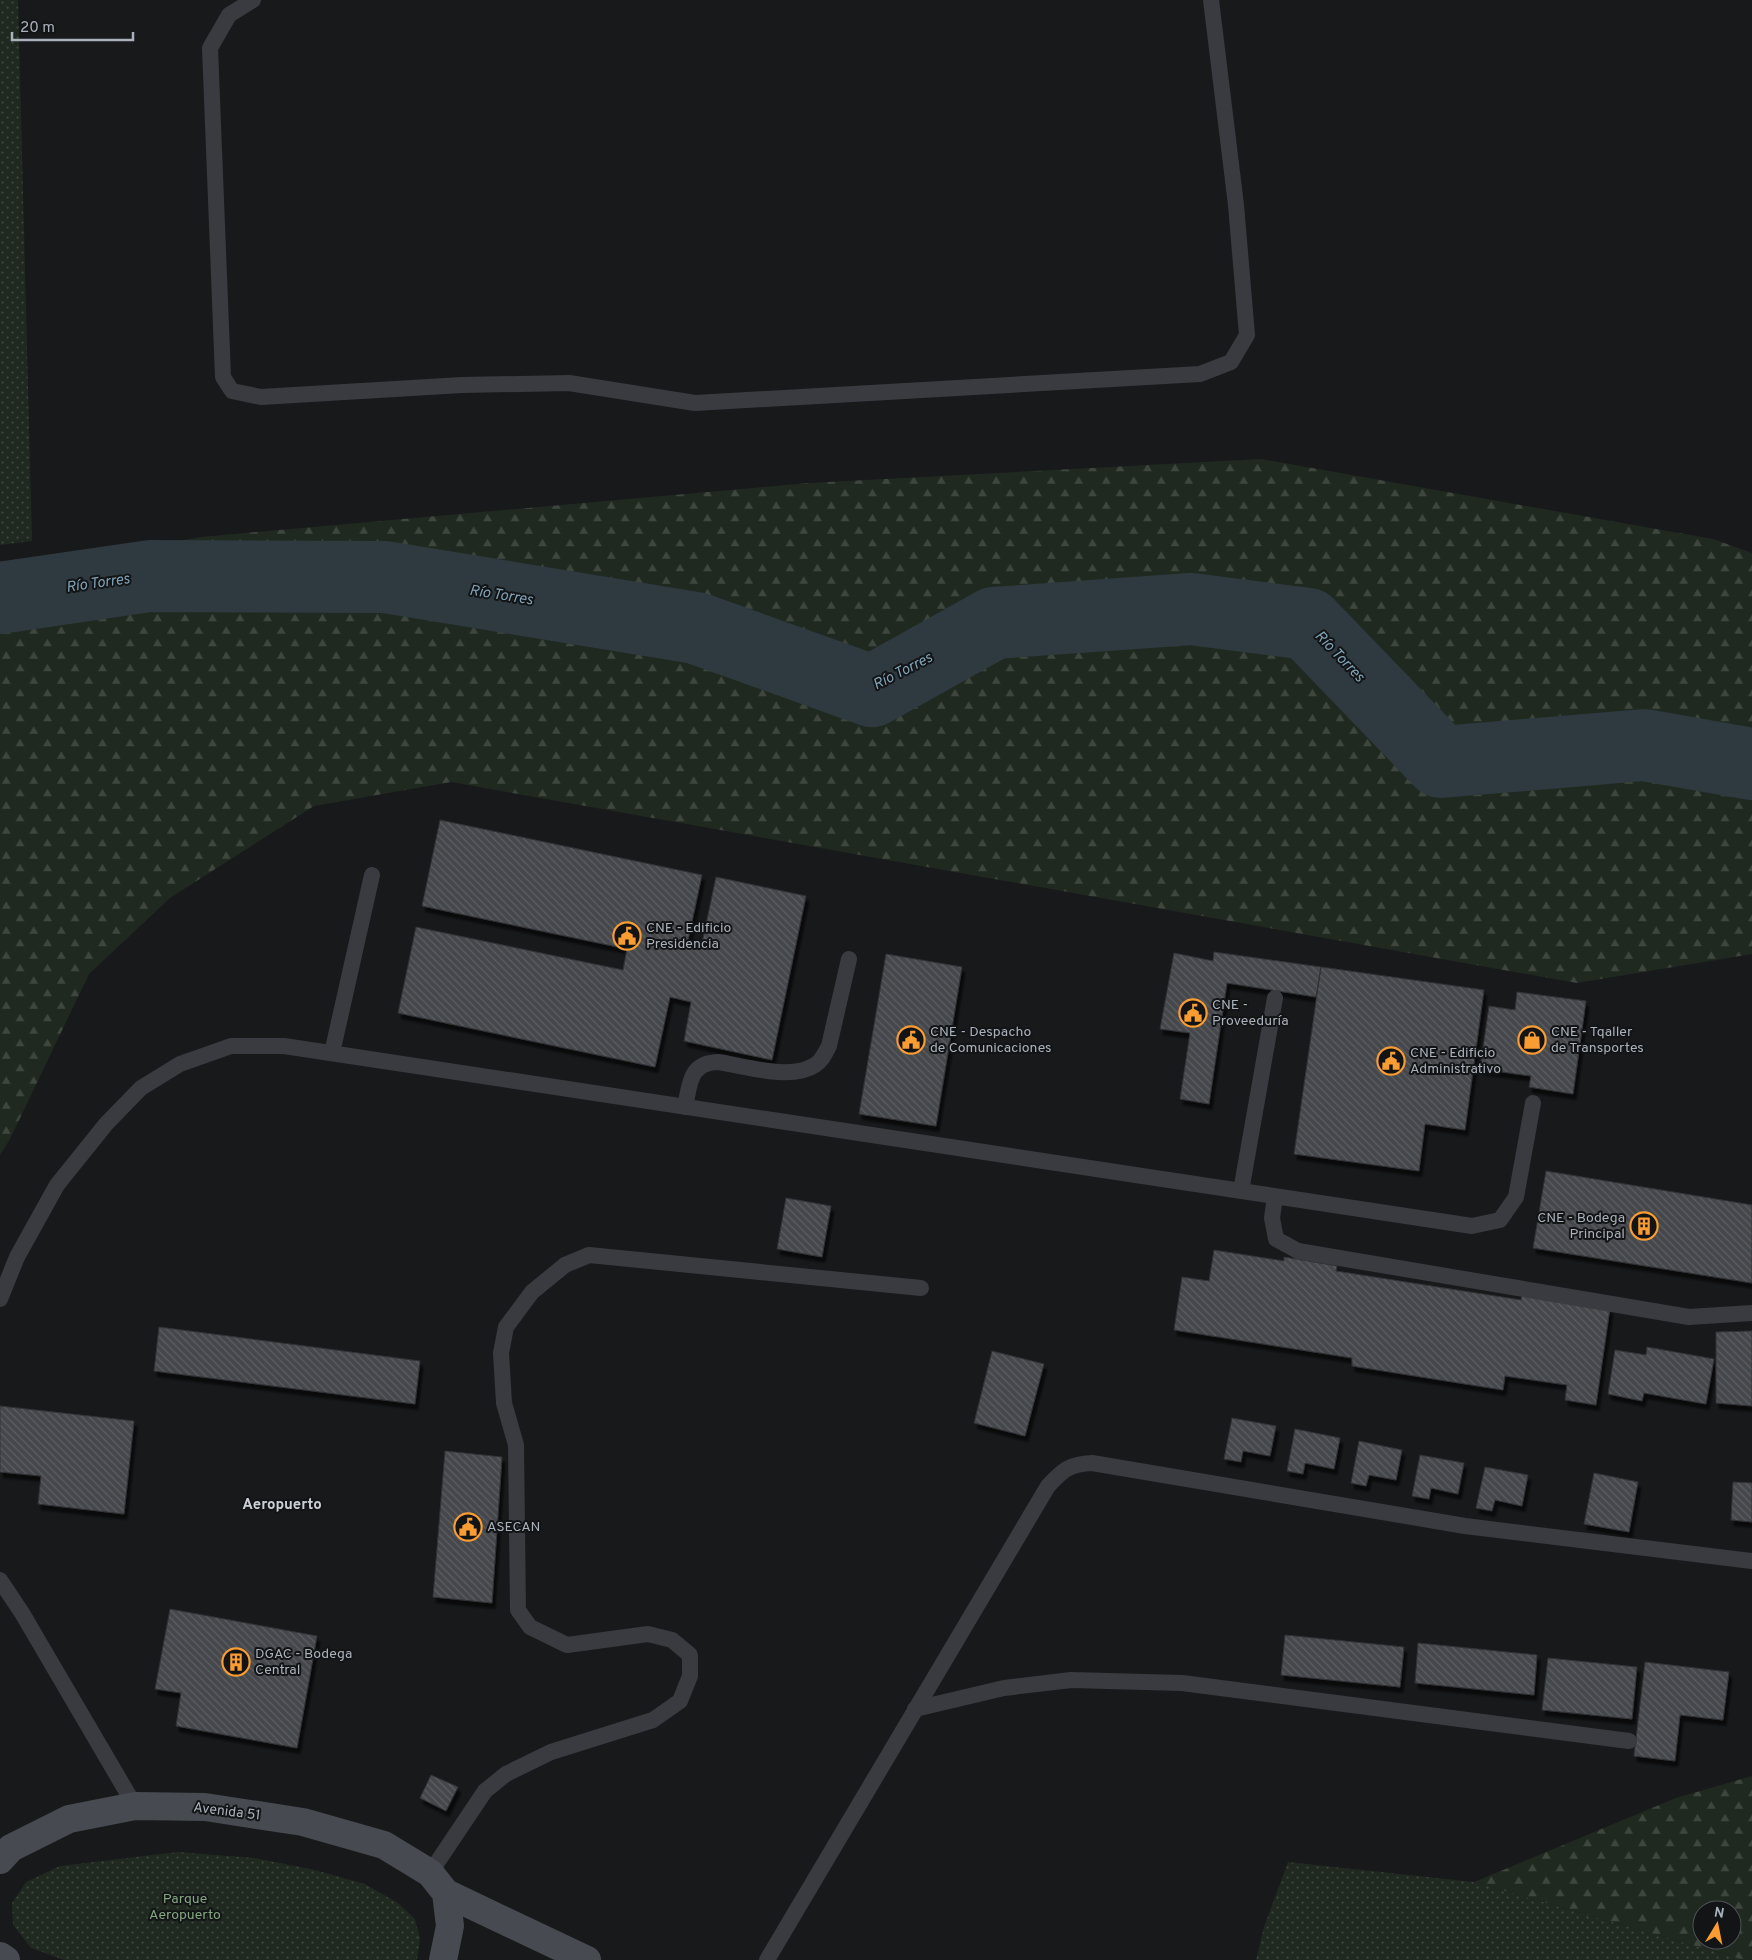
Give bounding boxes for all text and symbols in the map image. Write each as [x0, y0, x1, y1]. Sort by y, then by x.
scale bar [12, 10, 134, 42]
text: 20 m [20, 19, 55, 38]
water label: Río Torres [65, 570, 131, 598]
water label: Río Torres [468, 582, 534, 610]
water label: Río Torres [1310, 627, 1368, 687]
water label: Río Torres [870, 649, 936, 695]
place label: CNE - Edificio Presidencia [646, 920, 731, 953]
public building icon: CNE - Edificio Presidencia [612, 921, 642, 951]
place label: CNE - Proveeduría [1212, 997, 1289, 1030]
public building icon: CNE - Proveeduría [1178, 998, 1208, 1028]
place label: CNE - Despacho de Comunicaciones [930, 1024, 1052, 1057]
place label: CNE - Tqaller de Transportes [1551, 1024, 1644, 1057]
public building icon: CNE - Despacho de Comunicaciones [896, 1025, 926, 1055]
shop icon: CNE - Tqaller de Transportes [1517, 1025, 1547, 1055]
place label: CNE - Edificio Administrativo [1410, 1045, 1501, 1078]
public building icon: CNE - Edificio Administrativo [1376, 1046, 1406, 1076]
place label: CNE - Bodega Principal [1537, 1210, 1625, 1243]
building icon: CNE - Bodega Principal [1629, 1211, 1659, 1241]
district label: Aeropuerto [242, 1496, 322, 1515]
public building icon: ASECAN [453, 1512, 483, 1542]
place label: ASECAN [487, 1519, 541, 1536]
place label: DGAC - Bodega Central [255, 1646, 352, 1679]
building icon: DGAC - Bodega Central [221, 1647, 251, 1677]
street label: Avenida 51 [192, 1799, 262, 1825]
park label: Parque Aeropuerto [149, 1891, 221, 1924]
north arrow [1692, 1900, 1742, 1950]
text: N [1713, 1904, 1725, 1923]

